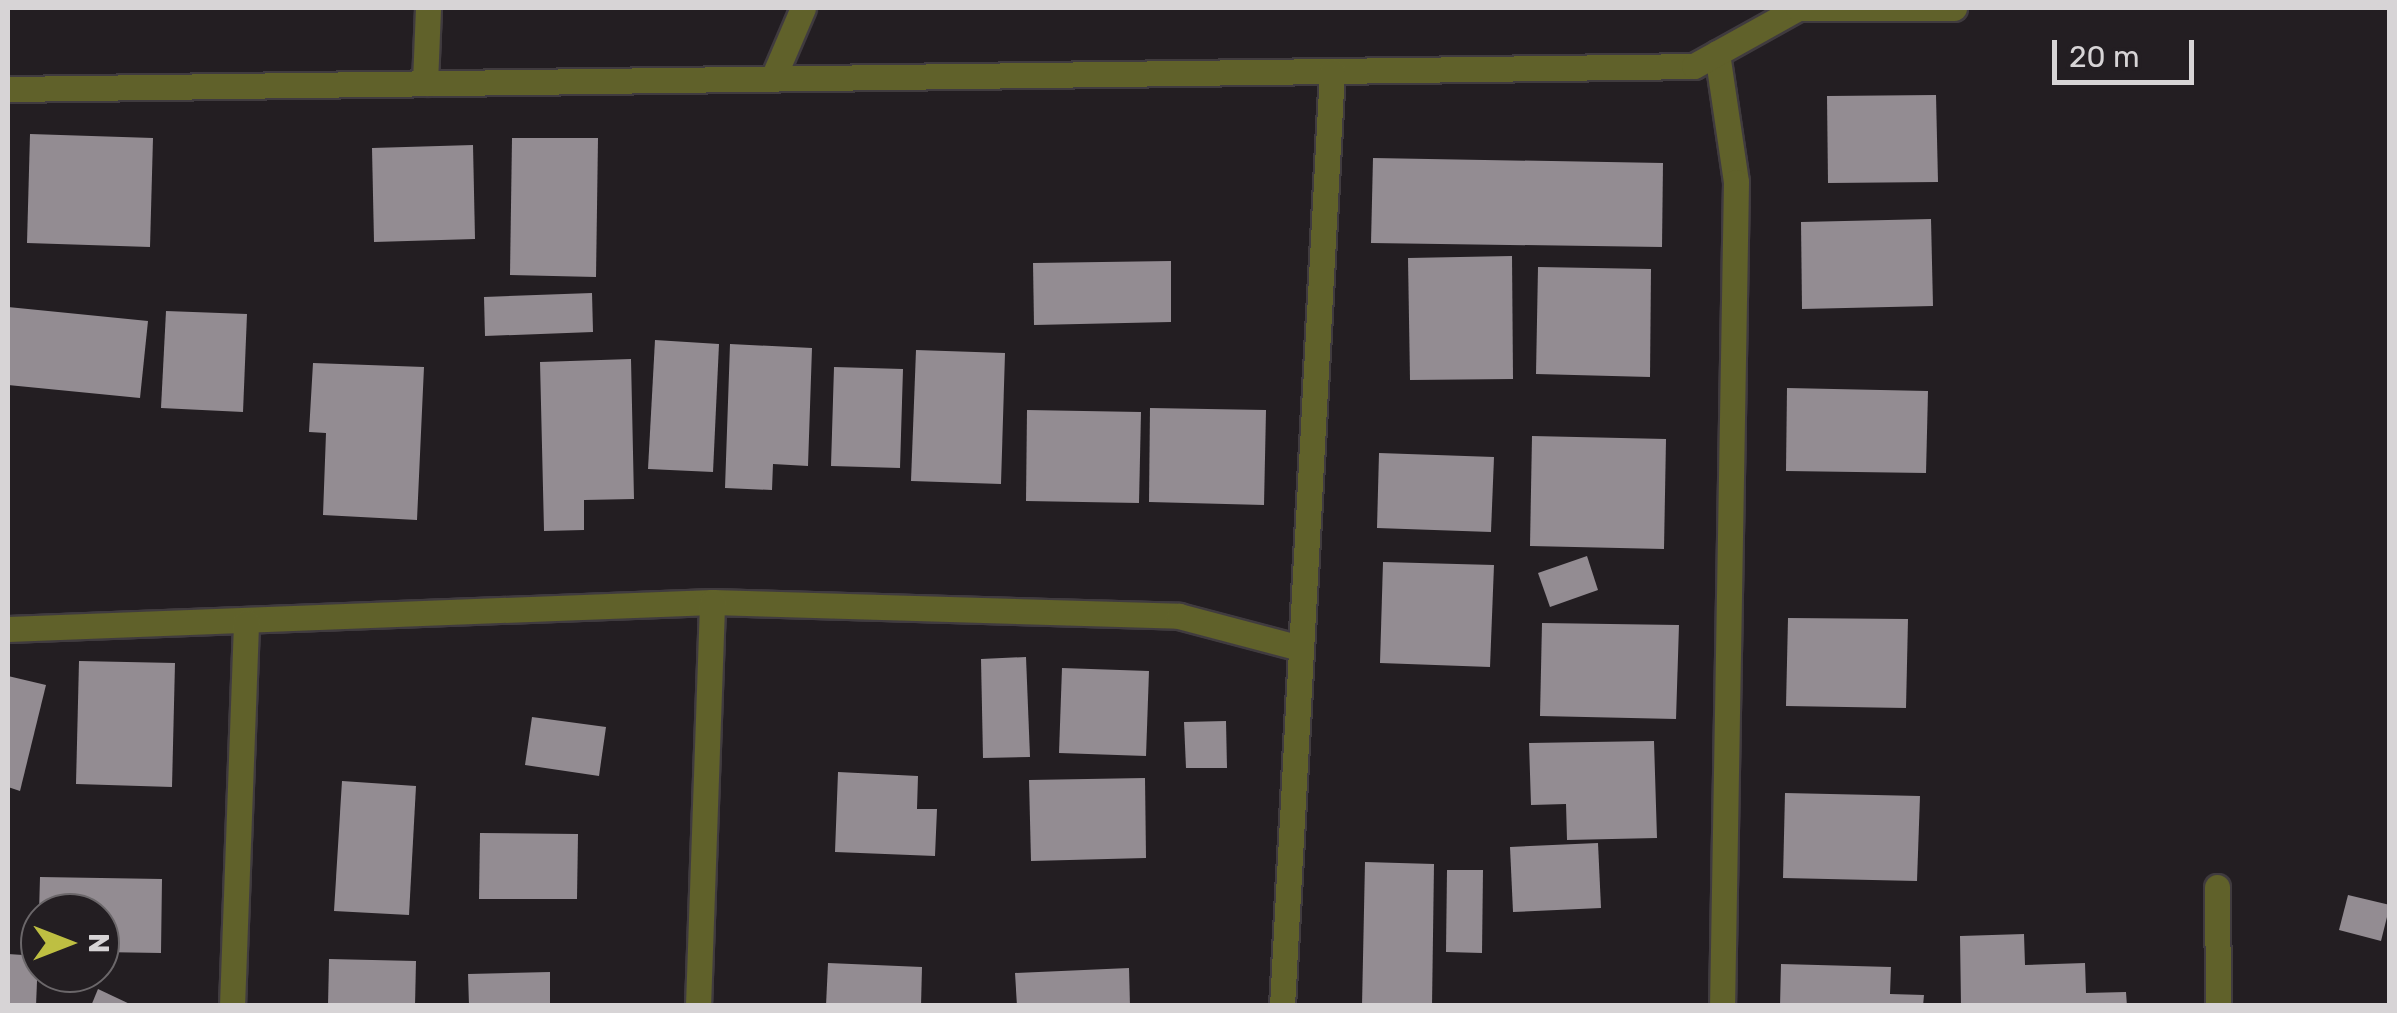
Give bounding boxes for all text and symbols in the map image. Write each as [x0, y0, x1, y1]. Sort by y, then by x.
scale bar [2057, 20, 2200, 82]
text: 20 m [2069, 39, 2140, 75]
north arrow [20, 893, 120, 993]
text: N [82, 933, 115, 953]

